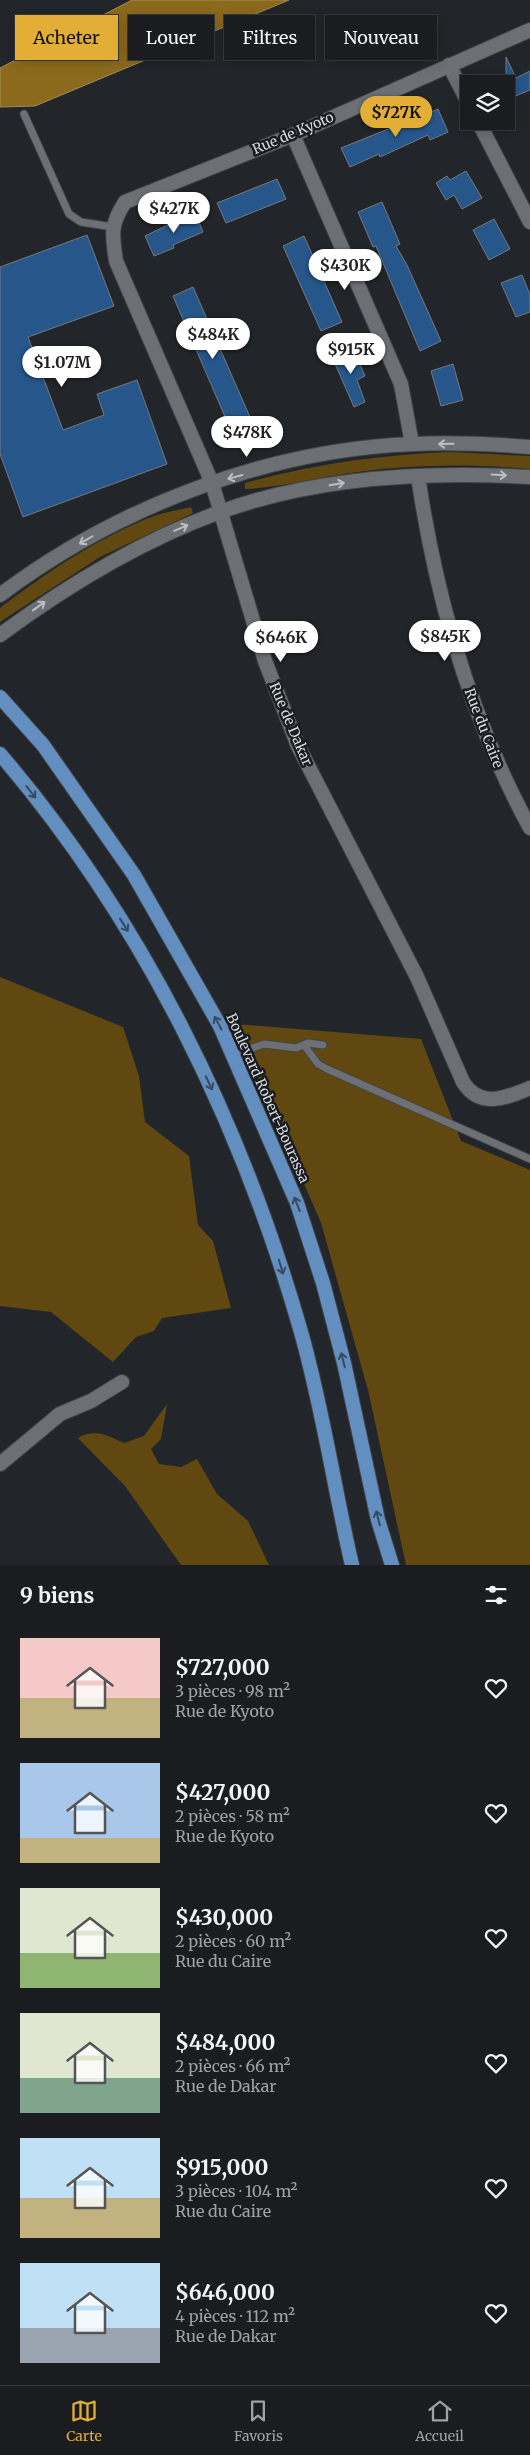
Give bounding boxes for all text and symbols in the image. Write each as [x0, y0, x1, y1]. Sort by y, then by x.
chip: Acheter [15, 15, 118, 60]
chip: Louer [128, 15, 214, 60]
chip: Filtres [224, 15, 315, 60]
chip: Nouveau [325, 15, 437, 60]
map controls [460, 75, 515, 130]
button: layers [460, 75, 515, 130]
pin: $727K [361, 96, 431, 138]
text: $727K [371, 102, 421, 122]
street label: Rue de Kyoto [250, 108, 336, 158]
pin: $427K [139, 192, 209, 234]
text: $427K [149, 198, 199, 218]
pin: $430K [310, 248, 380, 291]
text: $430K [320, 255, 370, 275]
pin: $484K [178, 318, 248, 360]
text: $484K [187, 324, 239, 344]
pin: $915K [316, 332, 386, 375]
text: $915K [327, 339, 375, 359]
pin: $1.07M [21, 346, 103, 388]
text: $1.07M [33, 352, 91, 372]
pin: $478K [212, 416, 282, 458]
text: $478K [222, 422, 272, 442]
one-way arrow [439, 439, 455, 449]
one-way arrow [491, 471, 507, 480]
one-way arrow [227, 472, 243, 482]
one-way arrow [329, 479, 345, 489]
one-way arrow [174, 523, 189, 532]
one-way arrow [78, 535, 93, 545]
one-way arrow [32, 601, 46, 611]
pin: $646K [246, 620, 316, 663]
pin: $845K [410, 620, 480, 662]
text: $845K [420, 626, 470, 646]
text: $646K [255, 627, 307, 647]
street label: Rue de Dakar [265, 680, 317, 768]
street label: Rue du Caire [461, 686, 507, 770]
one-way arrow [25, 785, 36, 798]
one-way arrow [119, 917, 129, 931]
street label: Boulevard Robert-Bourassa [222, 1010, 314, 1186]
one-way arrow [213, 1015, 223, 1030]
one-way arrow [205, 1075, 214, 1090]
one-way arrow [292, 1197, 301, 1212]
one-way arrow [277, 1258, 287, 1274]
one-way arrow [338, 1352, 347, 1368]
one-way arrow [373, 1511, 382, 1527]
icon: filters [482, 1581, 510, 1609]
text: 9 biens [20, 1582, 94, 1609]
text: $727,000 [175, 1654, 270, 1681]
icon: home [60, 1658, 120, 1718]
icon: heart [482, 1674, 510, 1702]
text: 3 pièces · 98 m² [175, 1681, 290, 1701]
text: Rue de Kyoto [175, 1701, 274, 1721]
text: $427,000 [175, 1779, 270, 1806]
icon: home [60, 1783, 120, 1843]
icon: heart [482, 1799, 510, 1827]
text: 2 pièces · 58 m² [175, 1806, 290, 1826]
text: Rue de Kyoto [175, 1826, 274, 1846]
text: $430,000 [175, 1904, 273, 1931]
icon: home [60, 1908, 120, 1968]
icon: heart [482, 1924, 510, 1952]
text: 2 pièces · 60 m² [175, 1931, 291, 1951]
text: Rue du Caire [175, 1951, 271, 1971]
text: $484,000 [175, 2029, 275, 2056]
icon: home [60, 2033, 120, 2093]
icon: heart [482, 2049, 510, 2077]
text: 2 pièces · 66 m² [175, 2056, 291, 2076]
text: Rue de Dakar [175, 2076, 277, 2096]
text: $915,000 [175, 2154, 268, 2181]
icon: home [60, 2158, 120, 2218]
icon: heart [482, 2174, 510, 2202]
text: 3 pièces · 104 m² [175, 2181, 297, 2201]
text: Rue du Caire [175, 2201, 271, 2221]
text: $646,000 [175, 2279, 275, 2306]
icon: home [60, 2283, 120, 2343]
icon: heart [482, 2299, 510, 2327]
text: 4 pièces · 112 m² [175, 2306, 295, 2326]
text: Rue de Dakar [175, 2326, 277, 2346]
tab: Carte [66, 2397, 102, 2445]
tab: Favoris [234, 2397, 283, 2445]
tab: Accueil [415, 2397, 464, 2445]

